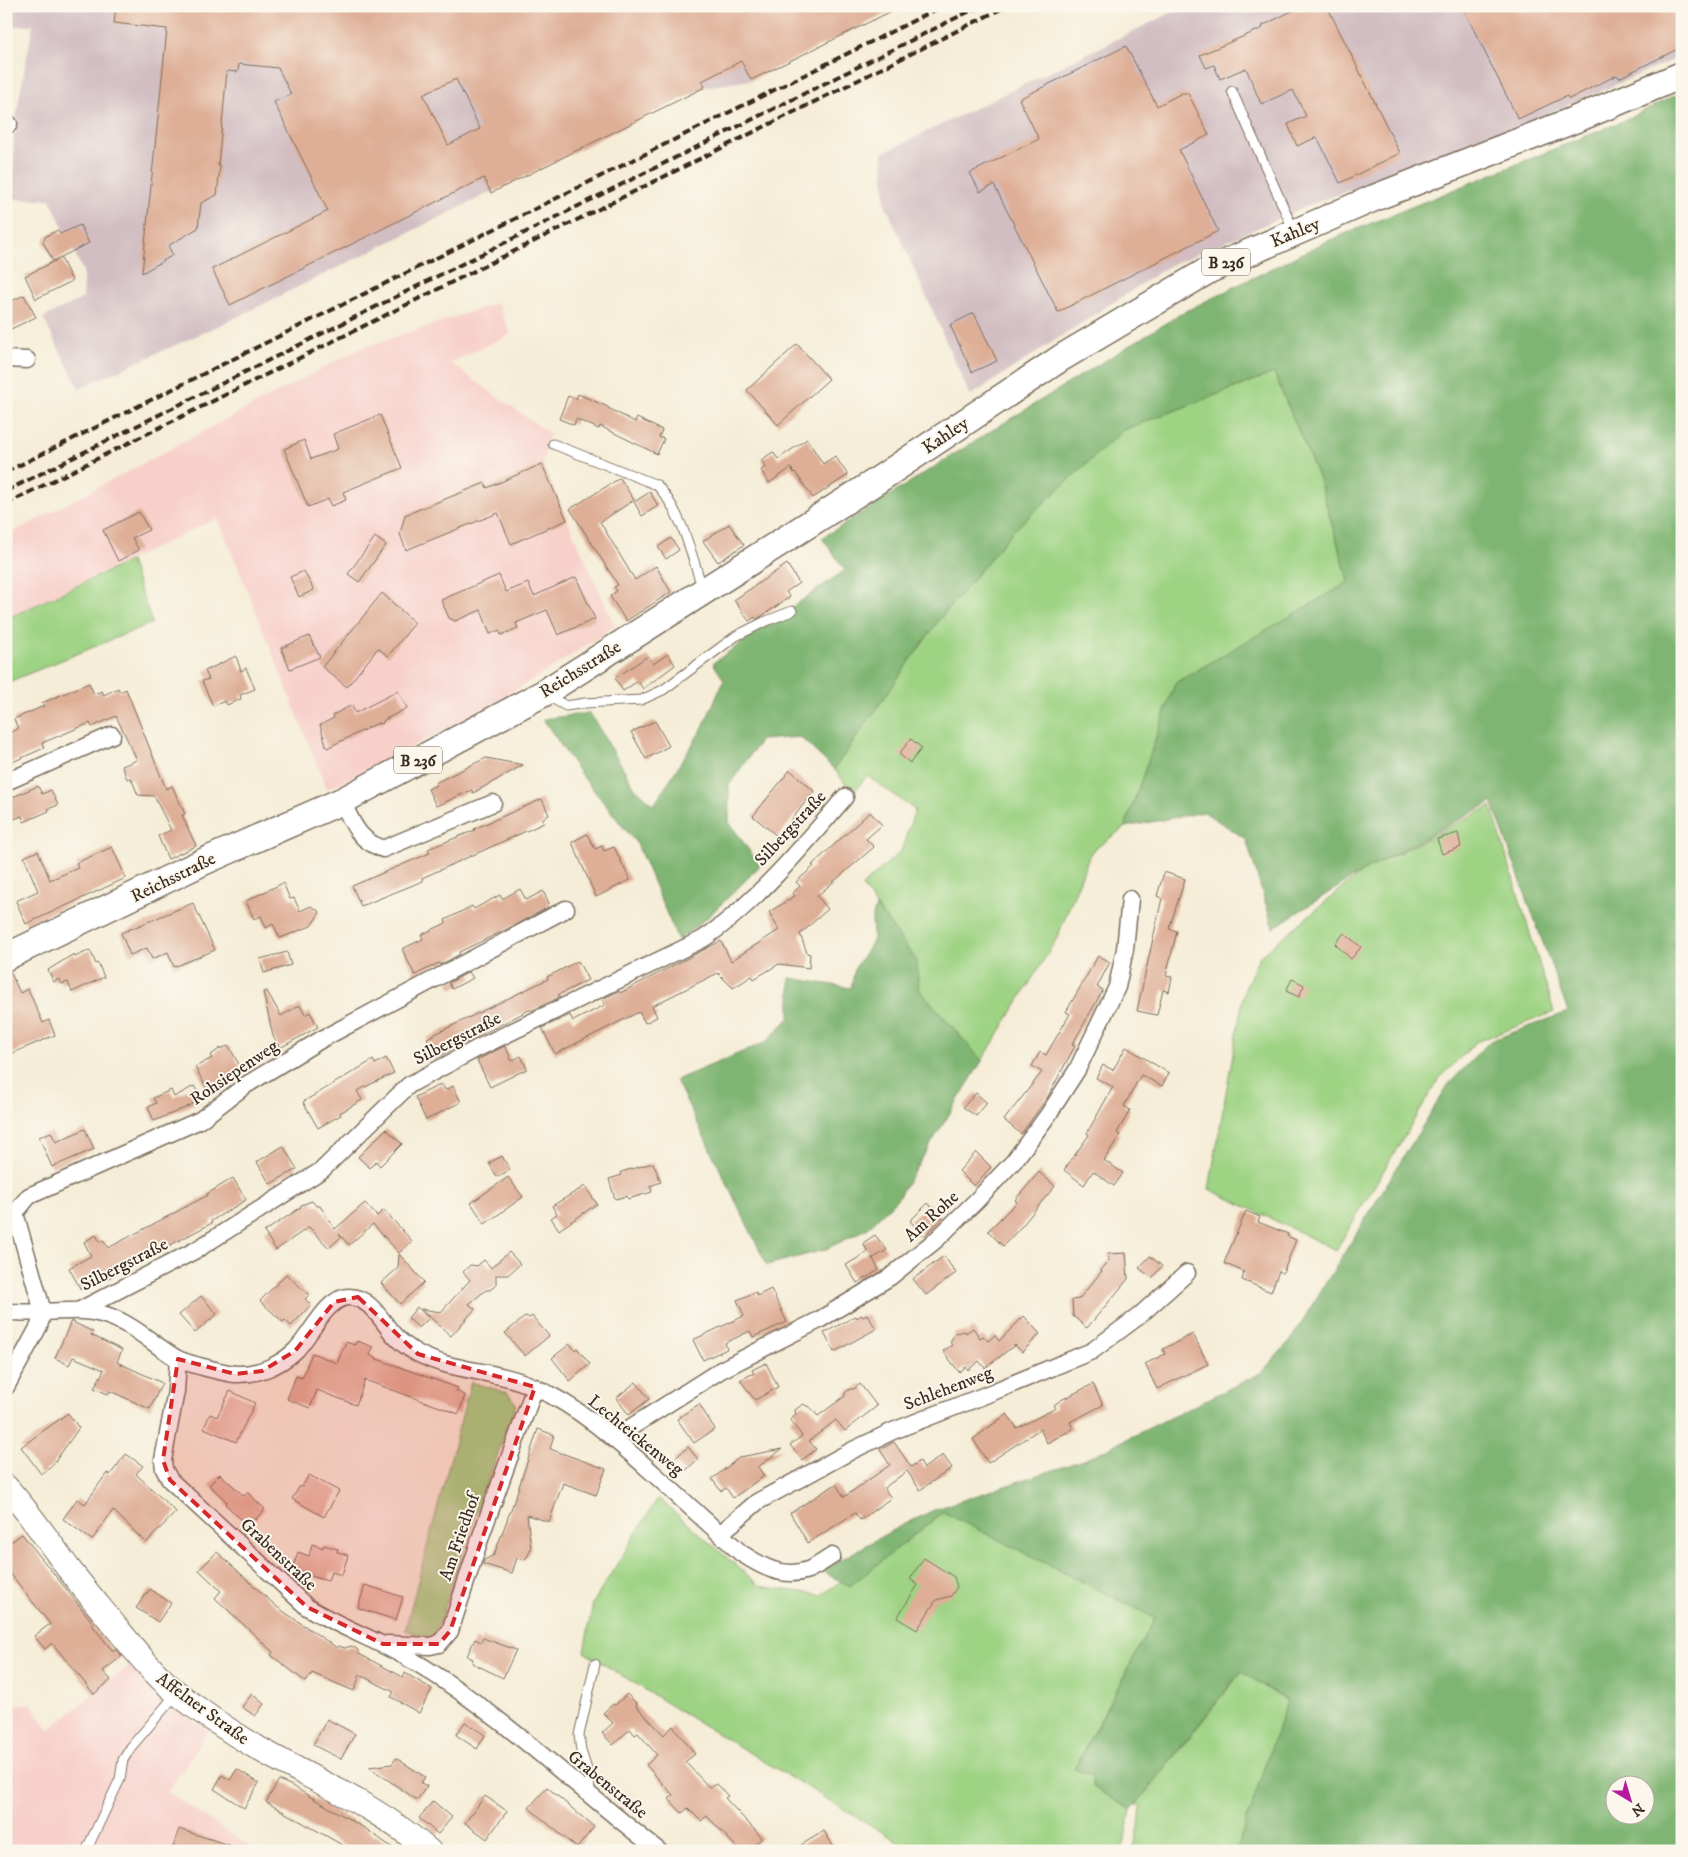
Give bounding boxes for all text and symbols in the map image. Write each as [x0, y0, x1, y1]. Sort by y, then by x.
street label: Kahley [1268, 213, 1324, 253]
road number: B 236 [1202, 248, 1250, 276]
street label: Kahley [918, 412, 973, 459]
street label: Reichsstraße [536, 636, 625, 703]
road number: B 236 [394, 746, 442, 774]
street label: Silbergstraße [750, 786, 831, 871]
street label: Reichsstraße [127, 848, 219, 908]
street label: Silbergstraße [410, 1007, 505, 1070]
street label: Rohsiepenweg [186, 1035, 283, 1110]
street label: Am Rohe [900, 1186, 964, 1247]
street label: Silbergstraße [77, 1233, 172, 1296]
street label: Schlehenweg [901, 1362, 996, 1416]
street label: Lechteickenweg [583, 1391, 688, 1481]
street label: Am Friedhof [435, 1488, 486, 1584]
street label: Grabenstraße [235, 1514, 321, 1596]
street label: Affelner Straße [152, 1668, 253, 1750]
street label: Grabenstraße [563, 1746, 652, 1824]
north arrow [1606, 1774, 1656, 1824]
text: N [1627, 1799, 1647, 1820]

